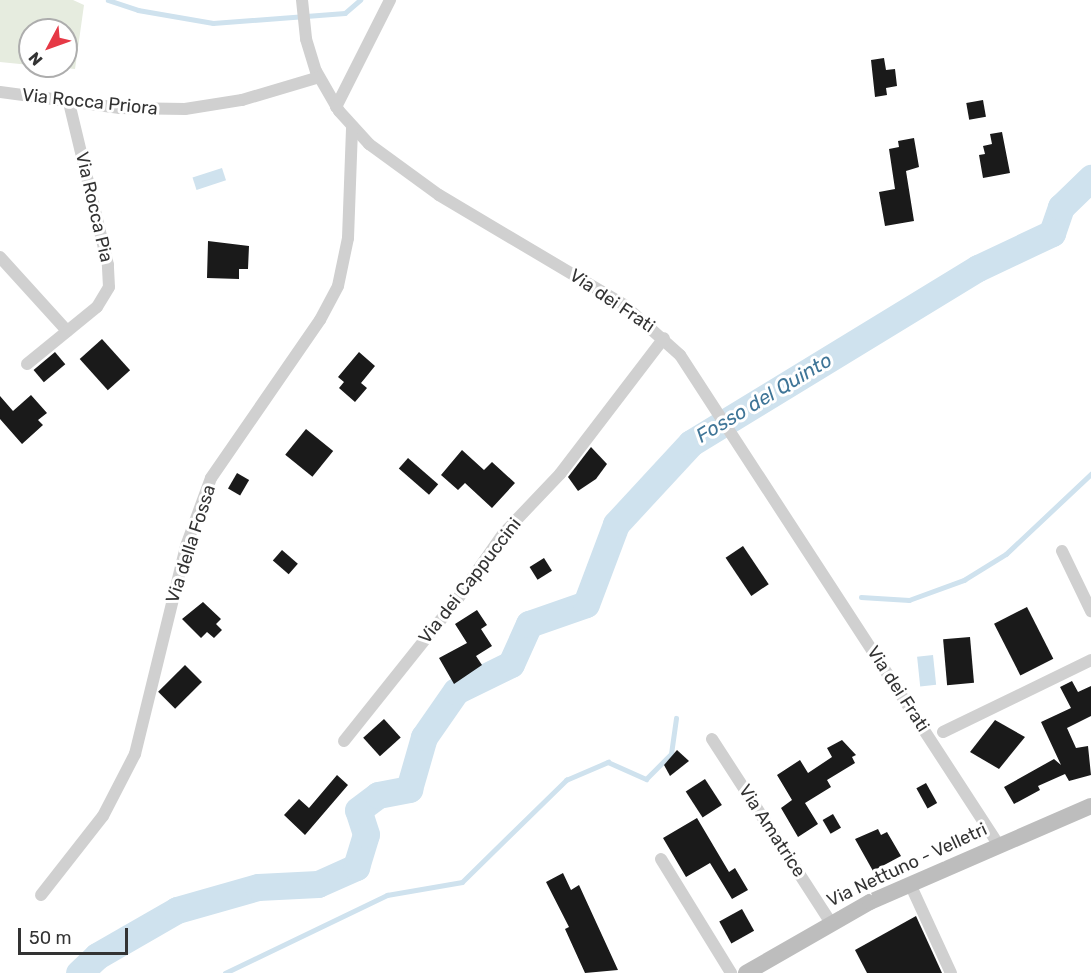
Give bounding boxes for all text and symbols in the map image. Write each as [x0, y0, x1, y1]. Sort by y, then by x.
north arrow [18, 18, 78, 78]
text: N [25, 48, 46, 69]
street label: Via Rocca Priora [21, 84, 159, 120]
street label: Via Rocca Pia [71, 150, 117, 264]
street label: Via dei Frati [565, 265, 659, 337]
water label: Fosso del Quinto [692, 348, 836, 448]
street label: Via della Fossa [162, 482, 220, 606]
street label: Via dei Cappuccini [414, 514, 526, 648]
street label: Via dei Frati [862, 642, 934, 736]
street label: Via Amatrice [734, 780, 810, 882]
street label: Via Nettuno - Velletri [823, 818, 991, 912]
scale bar [21, 916, 130, 954]
text: 50 m [29, 927, 72, 949]

